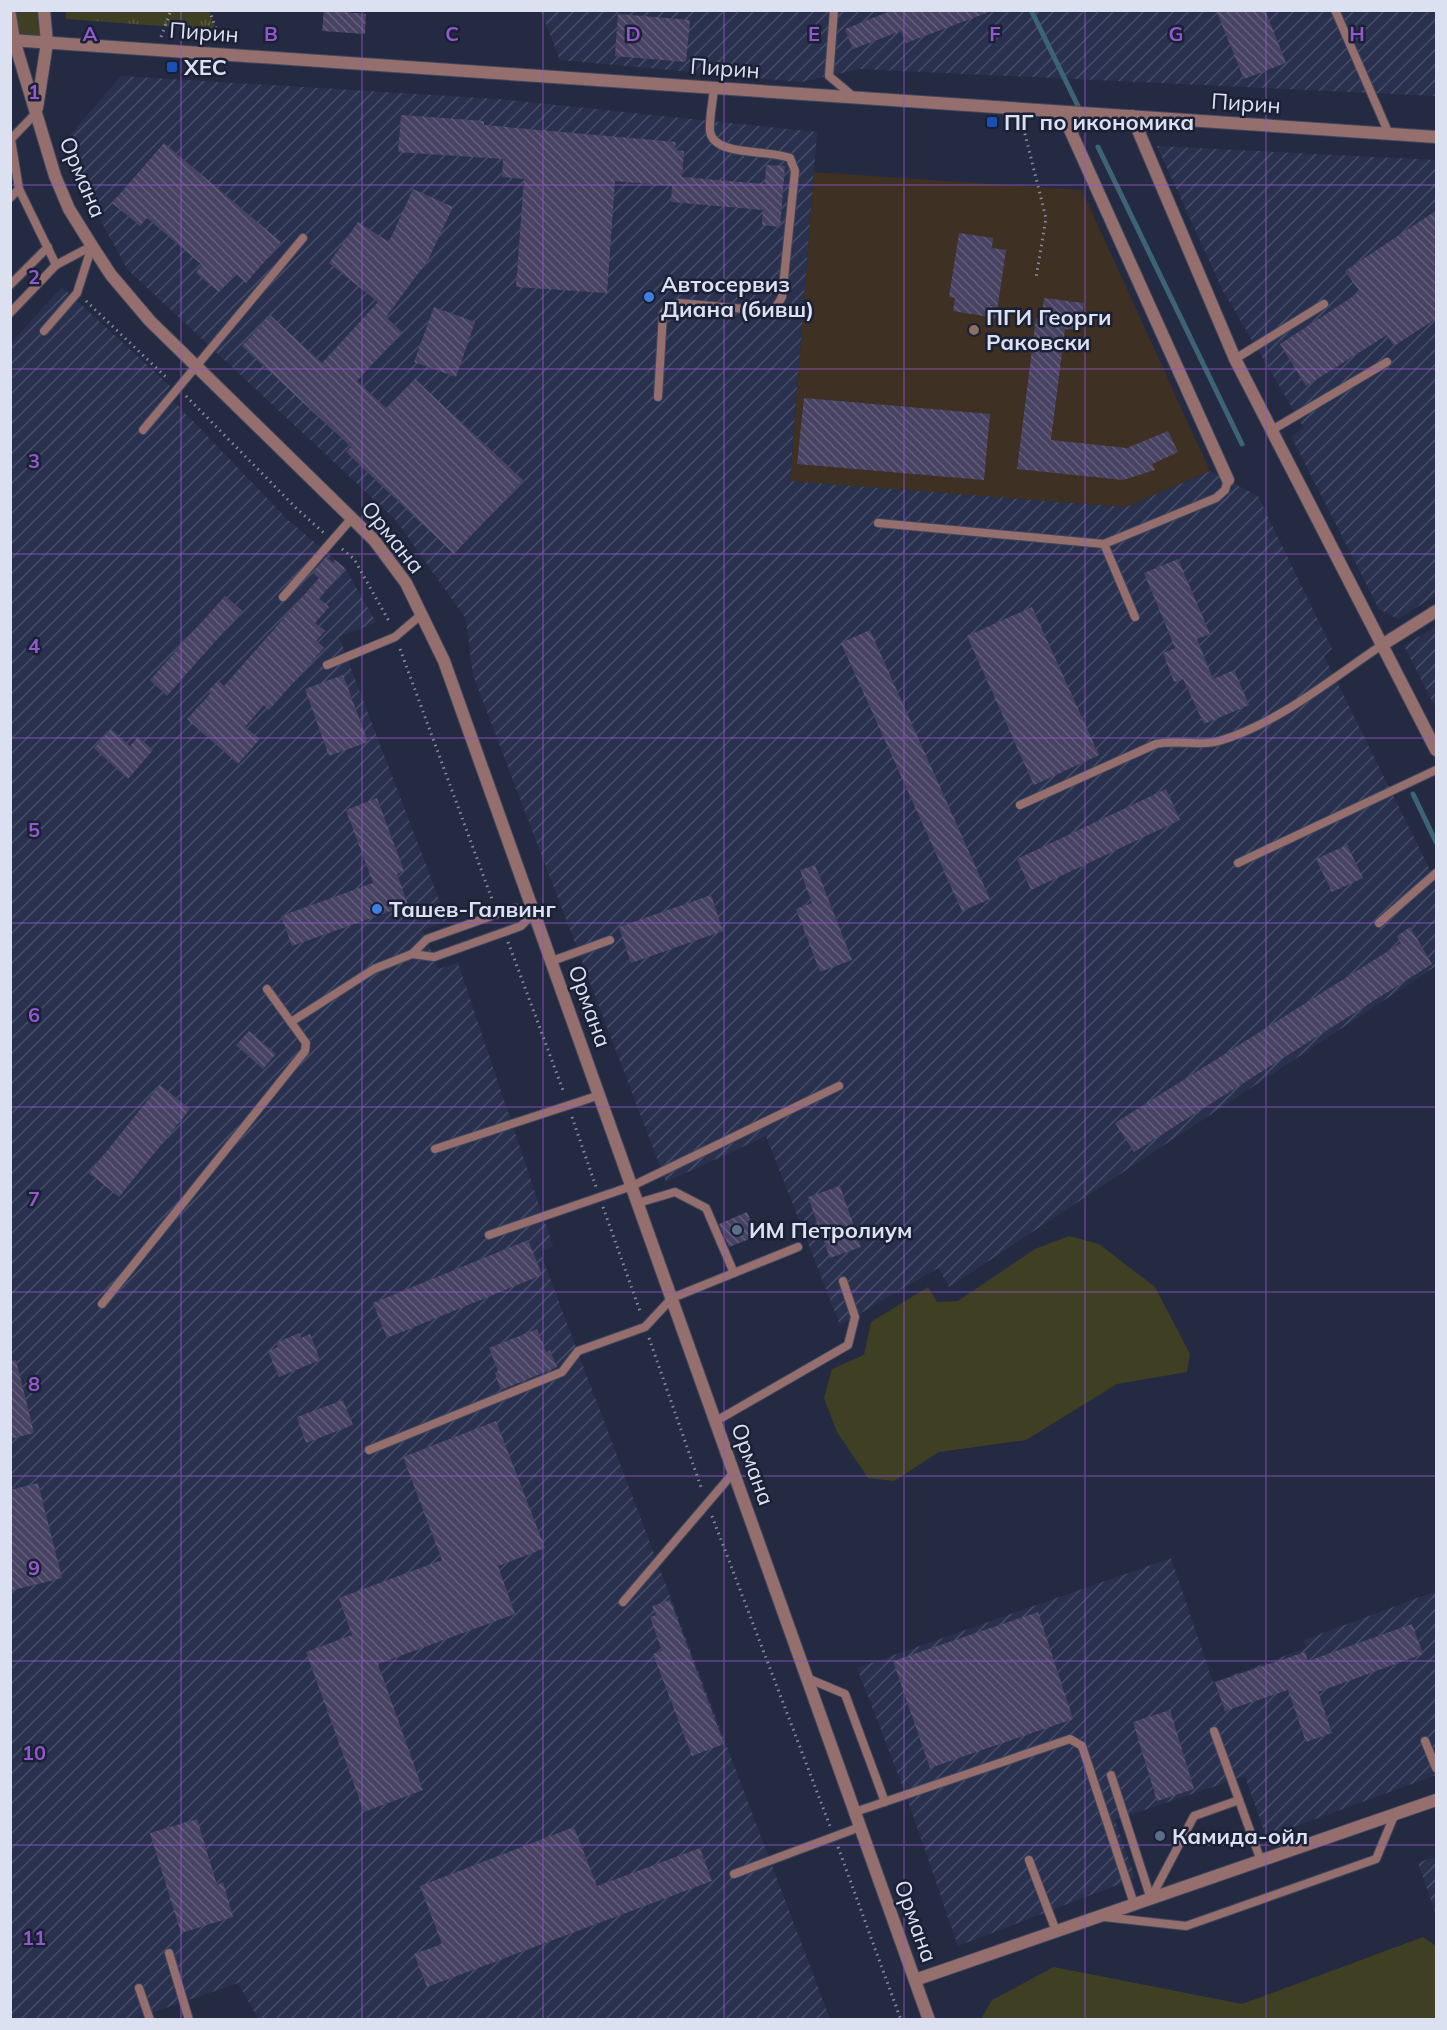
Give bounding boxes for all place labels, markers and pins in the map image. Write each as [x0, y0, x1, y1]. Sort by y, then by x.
place label: ХЕС [183, 53, 227, 81]
marker: ХЕС [165, 60, 179, 74]
place label: ПГ по икономика [1004, 108, 1194, 136]
marker: ПГ по икономика [985, 115, 999, 129]
place label: Автосервиз Диана (бивш) [661, 270, 814, 323]
marker: Автосервиз Диана (бивш) [642, 290, 656, 304]
place label: ПГИ Георги Раковски [986, 303, 1112, 356]
marker: ПГИ Георги Раковски [967, 323, 981, 337]
place label: Ташев-Галвинг [389, 895, 556, 923]
marker: Ташев-Галвинг [370, 902, 384, 916]
place label: ИМ Петролиум [749, 1216, 912, 1244]
marker: ИМ Петролиум [730, 1223, 744, 1237]
place label: Камида-ойл [1172, 1822, 1308, 1850]
marker: Камида-ойл [1153, 1829, 1167, 1843]

